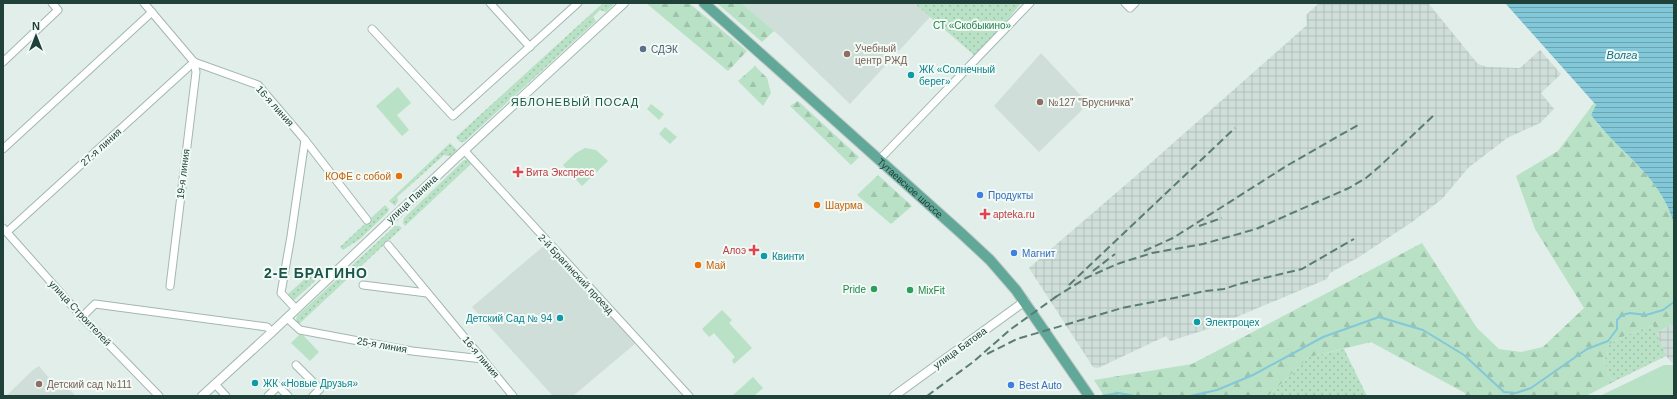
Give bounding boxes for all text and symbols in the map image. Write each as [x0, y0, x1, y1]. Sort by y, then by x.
north arrow [16, 16, 56, 56]
text: N [32, 20, 40, 32]
park label: СТ «Скобыкино» [933, 20, 1011, 31]
place label: Учебный центр РЖД [855, 43, 907, 66]
marker: СДЭК [638, 44, 648, 54]
place label: СДЭК [651, 44, 678, 55]
marker: Учебный центр РЖД [842, 49, 852, 59]
water label: Волга [1607, 49, 1637, 61]
place label: ЖК «Солнечный берег» [919, 64, 995, 87]
marker: ЖК «Солнечный берег» [906, 70, 916, 80]
street label: 16-я линия [254, 84, 296, 128]
district label: ЯБЛОНЕВЫЙ ПОСАД [511, 96, 639, 108]
marker: №127 "Брусничка" [1035, 97, 1045, 107]
place label: №127 "Брусничка" [1048, 97, 1134, 108]
street label: 27-я линия [79, 126, 123, 168]
street label: 19-я линия [174, 148, 192, 200]
street label: Тутаевское шоссе [875, 156, 946, 220]
marker: Вита Экспресс [513, 167, 523, 177]
place label: Вита Экспресс [526, 167, 594, 178]
place label: КОФЕ с собой [325, 171, 391, 182]
marker: КОФЕ с собой [394, 171, 404, 181]
street label: улица Панина [384, 172, 440, 225]
marker: Продукты [975, 190, 985, 200]
place label: Продукты [988, 190, 1033, 201]
marker: Шаурма [812, 200, 822, 210]
place label: Шаурма [825, 200, 863, 211]
marker: apteka.ru [980, 209, 990, 219]
place label: apteka.ru [993, 209, 1035, 220]
street label: 2-й Брагинский проезд [536, 232, 616, 316]
place label: Алоэ [723, 245, 746, 256]
marker: Алоэ [749, 245, 759, 255]
marker: Магнит [1009, 248, 1019, 258]
place label: Магнит [1022, 248, 1056, 259]
marker: Квинти [759, 251, 769, 261]
place label: Квинти [772, 251, 804, 262]
marker: Май [693, 260, 703, 270]
place label: Май [706, 260, 726, 271]
district label: 2-Е БРАГИНО [264, 265, 368, 281]
street label: улица Строителей [47, 278, 113, 348]
place label: Pride [843, 284, 866, 295]
marker: Pride [869, 284, 879, 294]
marker: MixFit [905, 285, 915, 295]
place label: MixFit [918, 285, 945, 296]
place label: Детский Сад № 94 [466, 313, 552, 324]
marker: Детский Сад № 94 [555, 313, 565, 323]
marker: Электроцех [1192, 317, 1202, 327]
place label: Электроцех [1205, 317, 1259, 328]
street label: улица Батова [931, 325, 989, 371]
street label: 16-я линия [461, 334, 501, 380]
street label: 25-я линия [356, 335, 408, 355]
marker: ЖК «Новые Друзья» [250, 378, 260, 388]
place label: ЖК «Новые Друзья» [263, 378, 358, 389]
marker: Детский сад №111 [34, 379, 44, 389]
place label: Детский сад №111 [47, 379, 132, 390]
marker: Best Auto [1006, 380, 1016, 390]
place label: Best Auto [1019, 380, 1062, 391]

